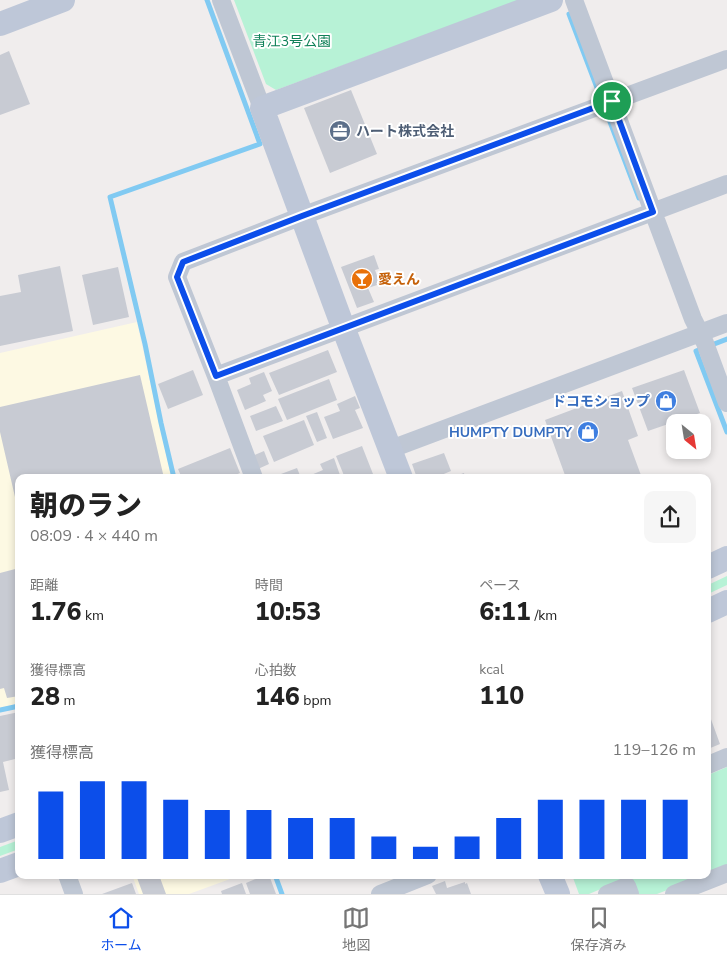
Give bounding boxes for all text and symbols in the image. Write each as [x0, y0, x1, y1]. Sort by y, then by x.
park label: 青江3号公園 [253, 32, 331, 51]
pin [591, 80, 633, 122]
icon: arrive [598, 87, 626, 115]
office icon: ハート株式会社 [328, 119, 352, 143]
place label: ハート株式会社 [356, 122, 454, 141]
bar icon: 愛えん [350, 267, 374, 291]
place label: 愛えん [378, 270, 420, 289]
shop icon: ドコモショップ [654, 389, 678, 413]
place label: ドコモショップ [552, 392, 650, 411]
north arrow [666, 414, 711, 459]
map controls [666, 414, 711, 459]
shop icon: HUMPTY DUMPTY [576, 420, 600, 444]
place label: HUMPTY DUMPTY [449, 423, 572, 442]
text: 朝のラン [30, 487, 142, 525]
button: share [644, 491, 696, 543]
text: 08:09 · 4 × 440 m [30, 525, 158, 547]
text: 距離 [30, 576, 58, 595]
text: 時間 [255, 576, 283, 595]
text: ペース [479, 576, 521, 595]
text: 1.76 [30, 595, 82, 629]
text: 10:53 [255, 595, 321, 629]
text: 6:11 [479, 595, 531, 629]
text: km [82, 606, 104, 625]
text: /km [531, 606, 557, 625]
text: kcal [479, 660, 504, 679]
text: 獲得標高 [30, 661, 86, 680]
text: 心拍数 [255, 661, 297, 680]
text: 110 [479, 679, 524, 713]
text: 28 [30, 680, 60, 714]
text: 146 [255, 680, 300, 714]
text: m [60, 691, 76, 710]
text: bpm [300, 691, 332, 710]
text: 119–126 m [613, 739, 696, 761]
text: 獲得標高 [30, 742, 94, 764]
tab: ホーム [100, 904, 142, 955]
tab: 地図 [342, 904, 370, 955]
tab: 保存済み [571, 904, 627, 955]

